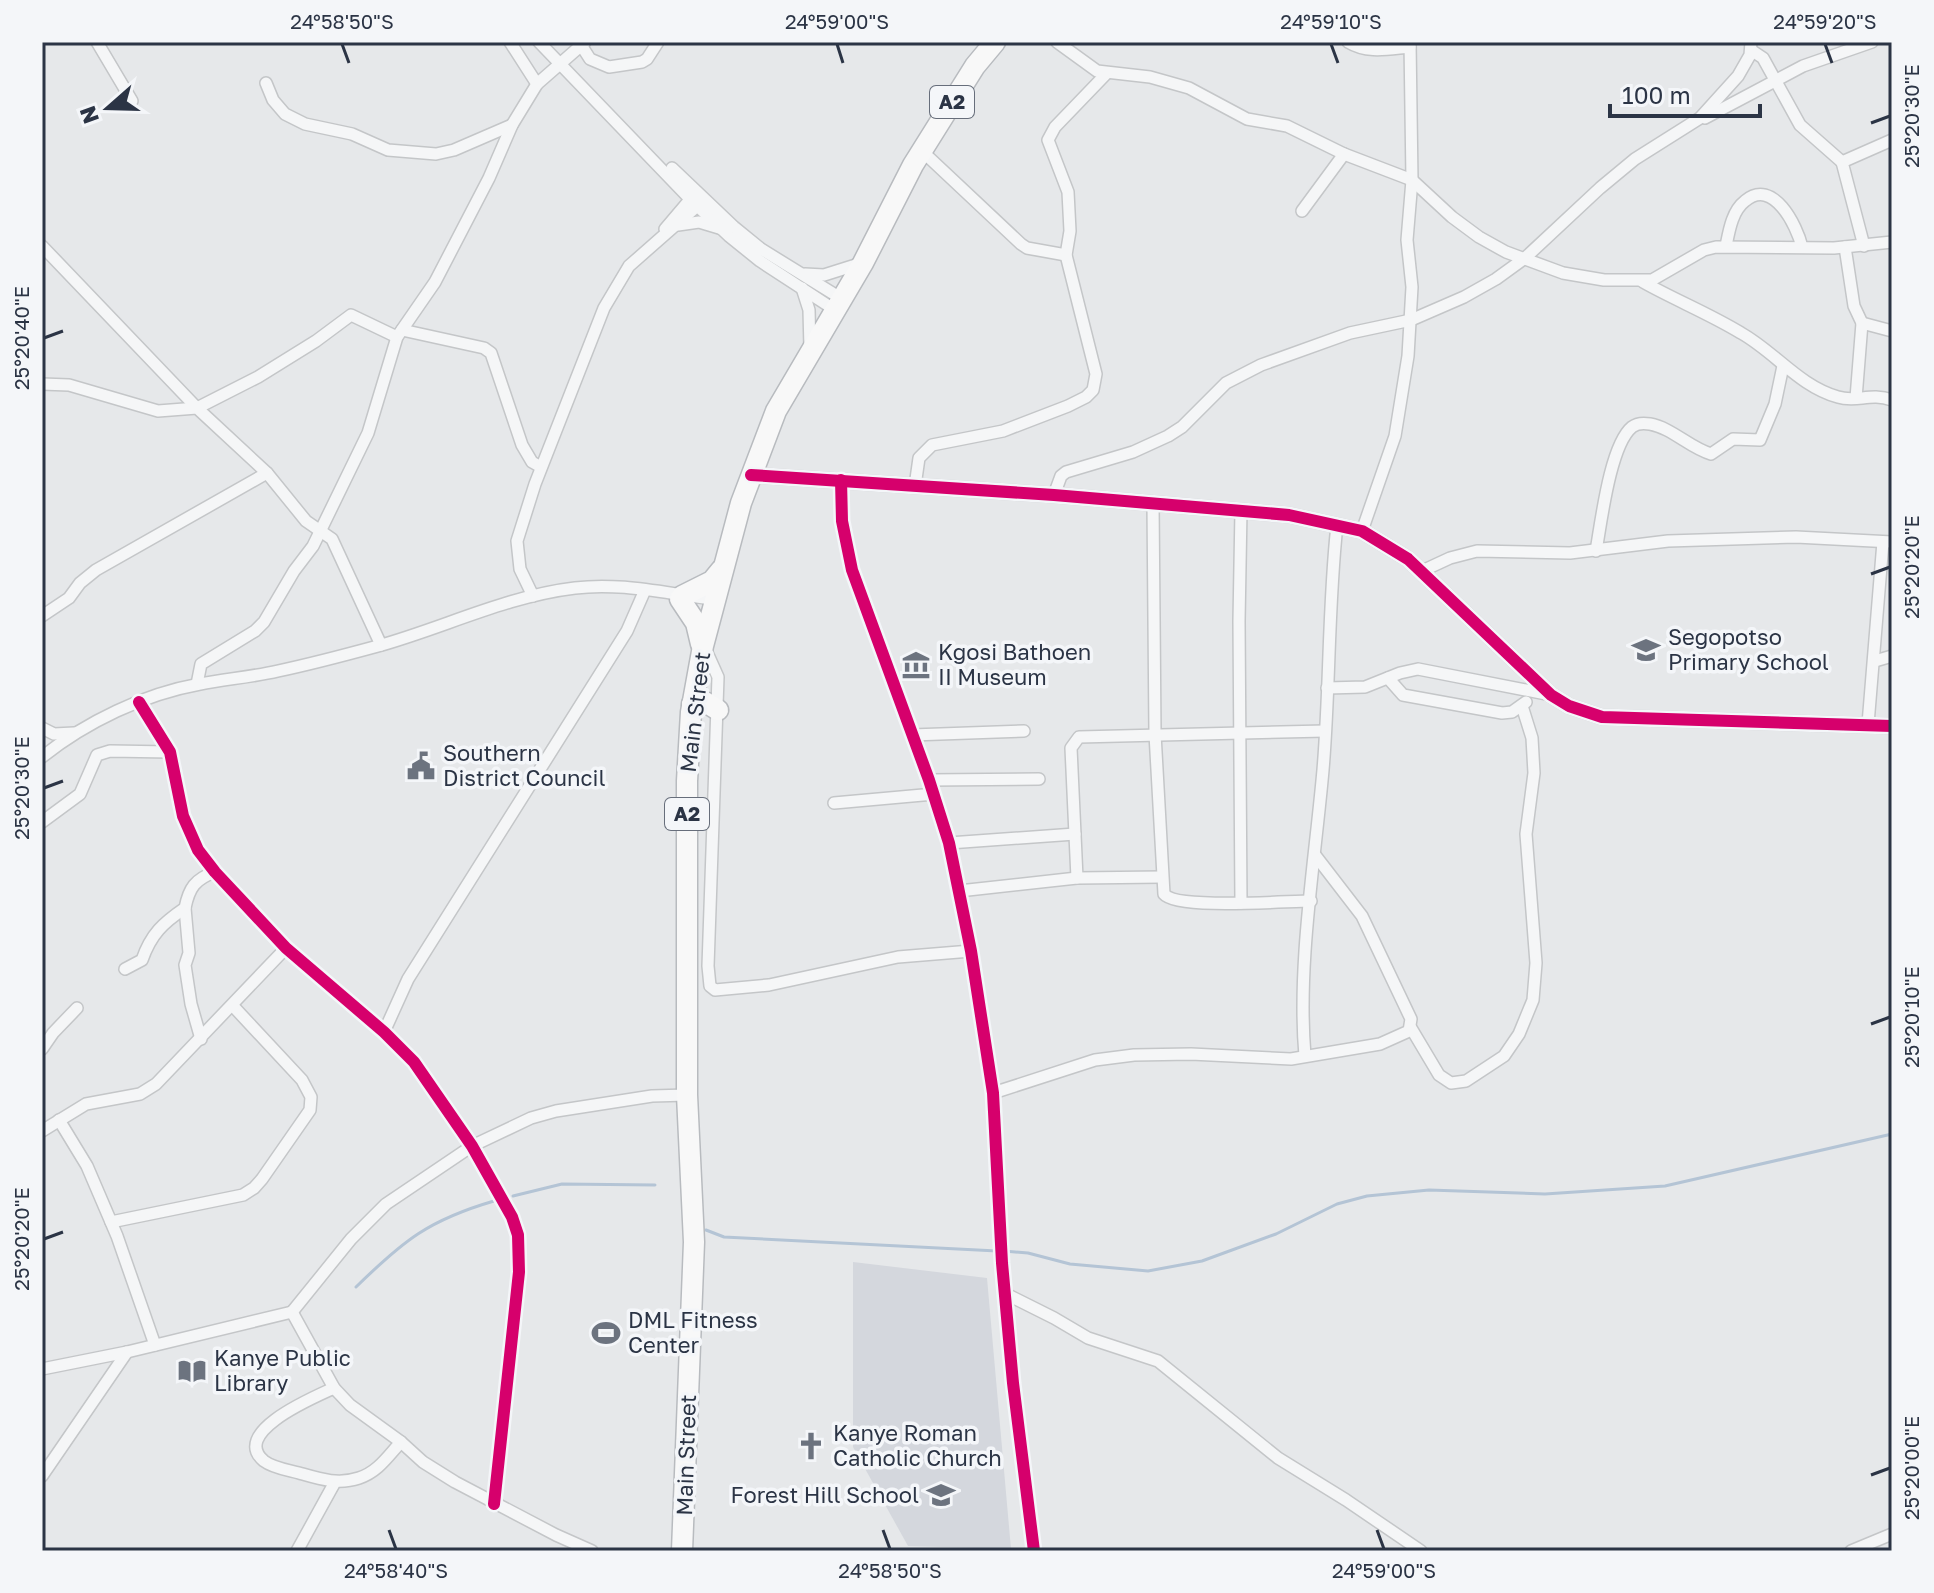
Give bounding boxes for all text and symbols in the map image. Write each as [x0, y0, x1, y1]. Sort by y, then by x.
text: 24°58'50"S [290, 9, 394, 33]
text: 24°59'00"S [785, 9, 889, 33]
text: 24°59'10"S [1280, 9, 1382, 33]
text: 24°59'20"S [1773, 9, 1877, 33]
text: 25°20'30"E [1899, 64, 1923, 168]
north arrow [68, 68, 148, 148]
scale bar [1610, 68, 1760, 118]
text: 100 m [1622, 80, 1691, 109]
road number: A2 [930, 86, 974, 118]
text: N [73, 103, 104, 127]
text: 25°20'40"E [9, 286, 33, 390]
text: 25°20'20"E [1899, 515, 1923, 619]
place label: Segopotso Primary School [1668, 623, 1829, 675]
school or university icon: Segopotso Primary School [1631, 635, 1661, 665]
place label: Kgosi Bathoen II Museum [938, 638, 1091, 690]
street label: Main Street [674, 650, 715, 774]
museum icon: Kgosi Bathoen II Museum [901, 650, 931, 680]
text: 25°20'30"E [9, 736, 33, 840]
place label: Southern District Council [443, 739, 605, 791]
public building icon: Southern District Council [406, 751, 436, 781]
road number: A2 [665, 798, 709, 830]
text: 25°20'10"E [1899, 966, 1923, 1068]
text: 25°20'20"E [9, 1187, 33, 1291]
place label: DML Fitness Center [628, 1306, 758, 1358]
sports icon: DML Fitness Center [591, 1318, 621, 1348]
place label: Kanye Public Library [214, 1344, 351, 1396]
library icon: Kanye Public Library [177, 1356, 207, 1386]
street label: Main Street [670, 1394, 701, 1516]
text: 25°20'00"E [1899, 1416, 1923, 1520]
place label: Kanye Roman Catholic Church [833, 1419, 1002, 1471]
church icon: Kanye Roman Catholic Church [796, 1431, 826, 1461]
school or university icon: Forest Hill School [926, 1480, 956, 1510]
place label: Forest Hill School [731, 1481, 919, 1508]
text: 24°58'40"S [344, 1558, 448, 1582]
text: 24°58'50"S [838, 1558, 942, 1582]
text: 24°59'00"S [1332, 1558, 1436, 1582]

